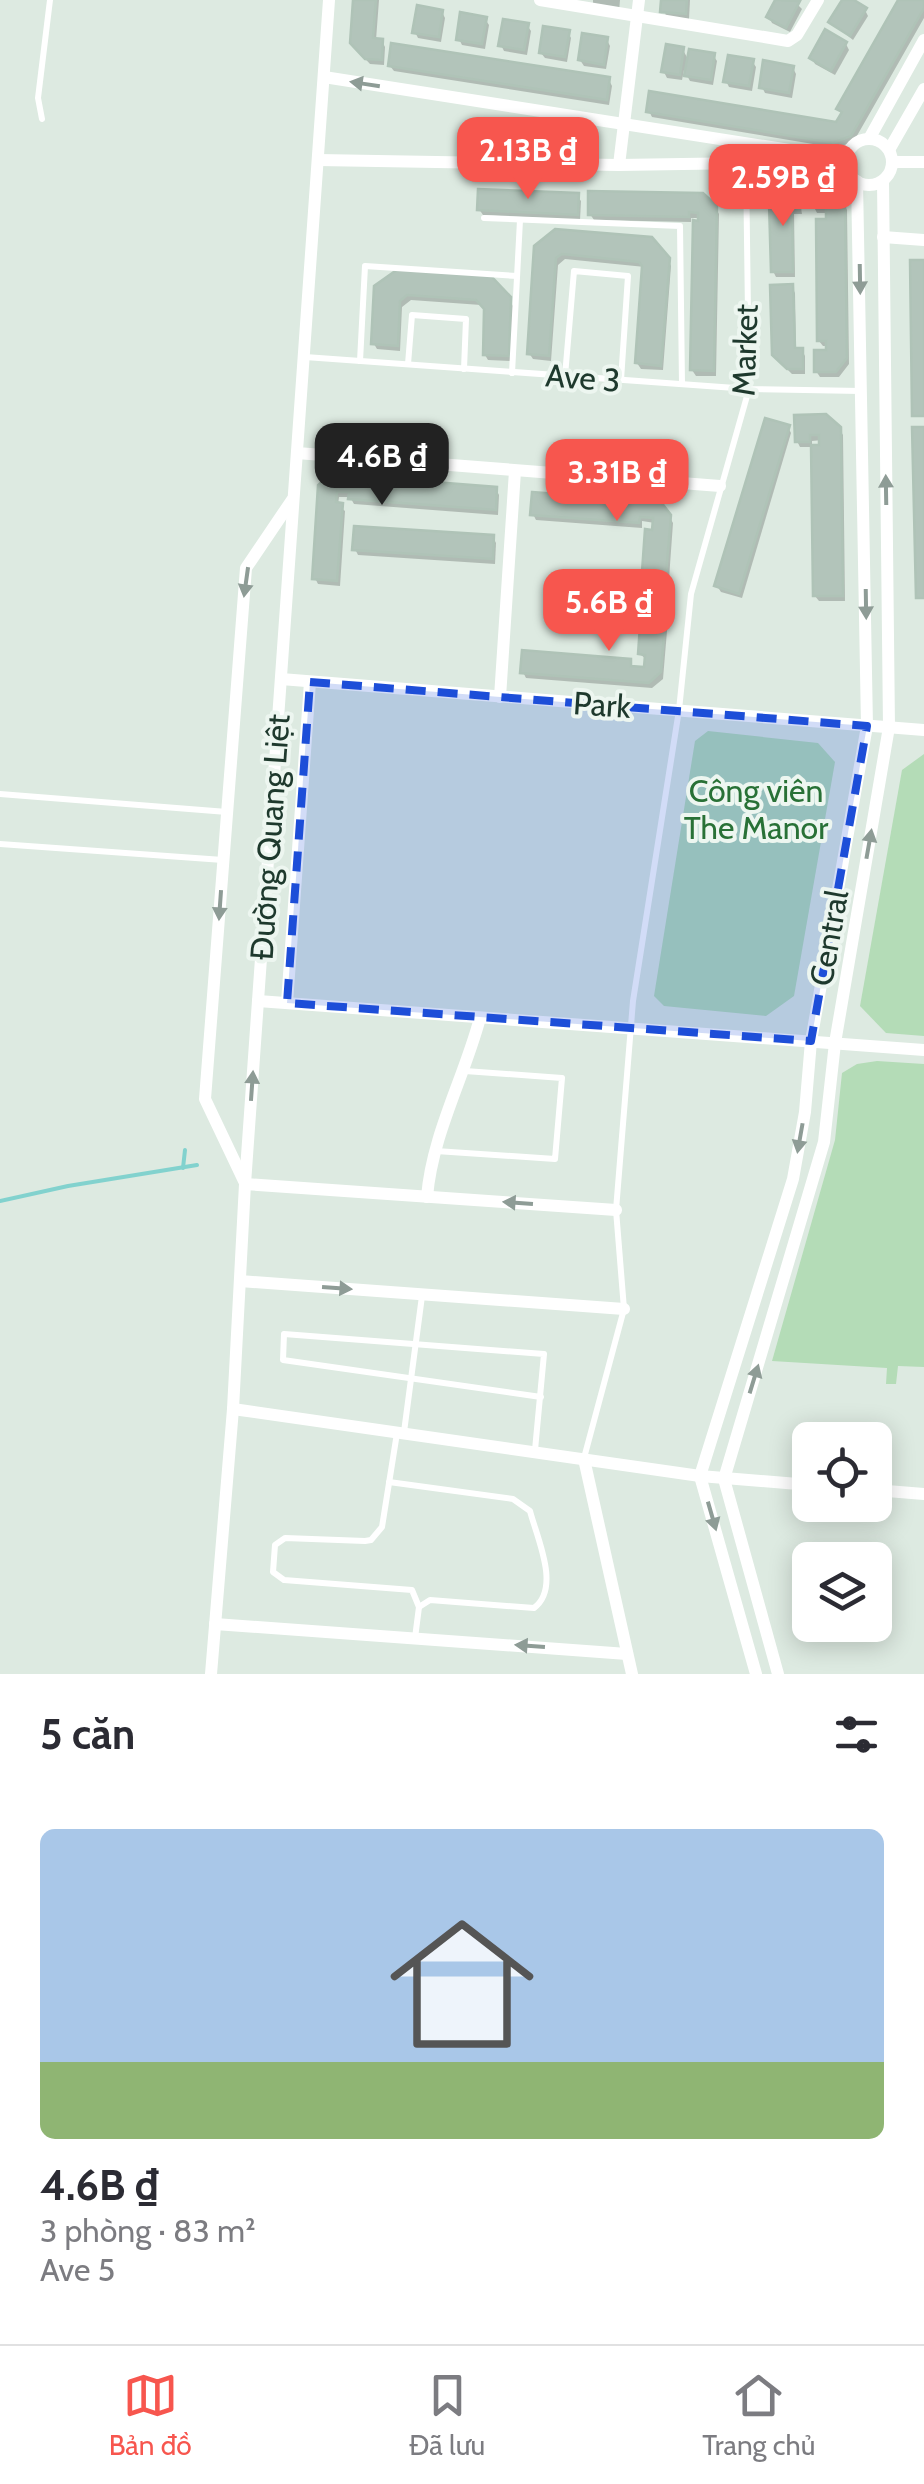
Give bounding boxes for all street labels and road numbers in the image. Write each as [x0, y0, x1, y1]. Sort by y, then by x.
street label: Market [723, 303, 766, 397]
street label: Ave 3 [544, 355, 622, 400]
street label: Park [572, 683, 633, 726]
street label: Đường Quang Liệt [241, 713, 298, 961]
street label: Central [801, 886, 856, 989]

